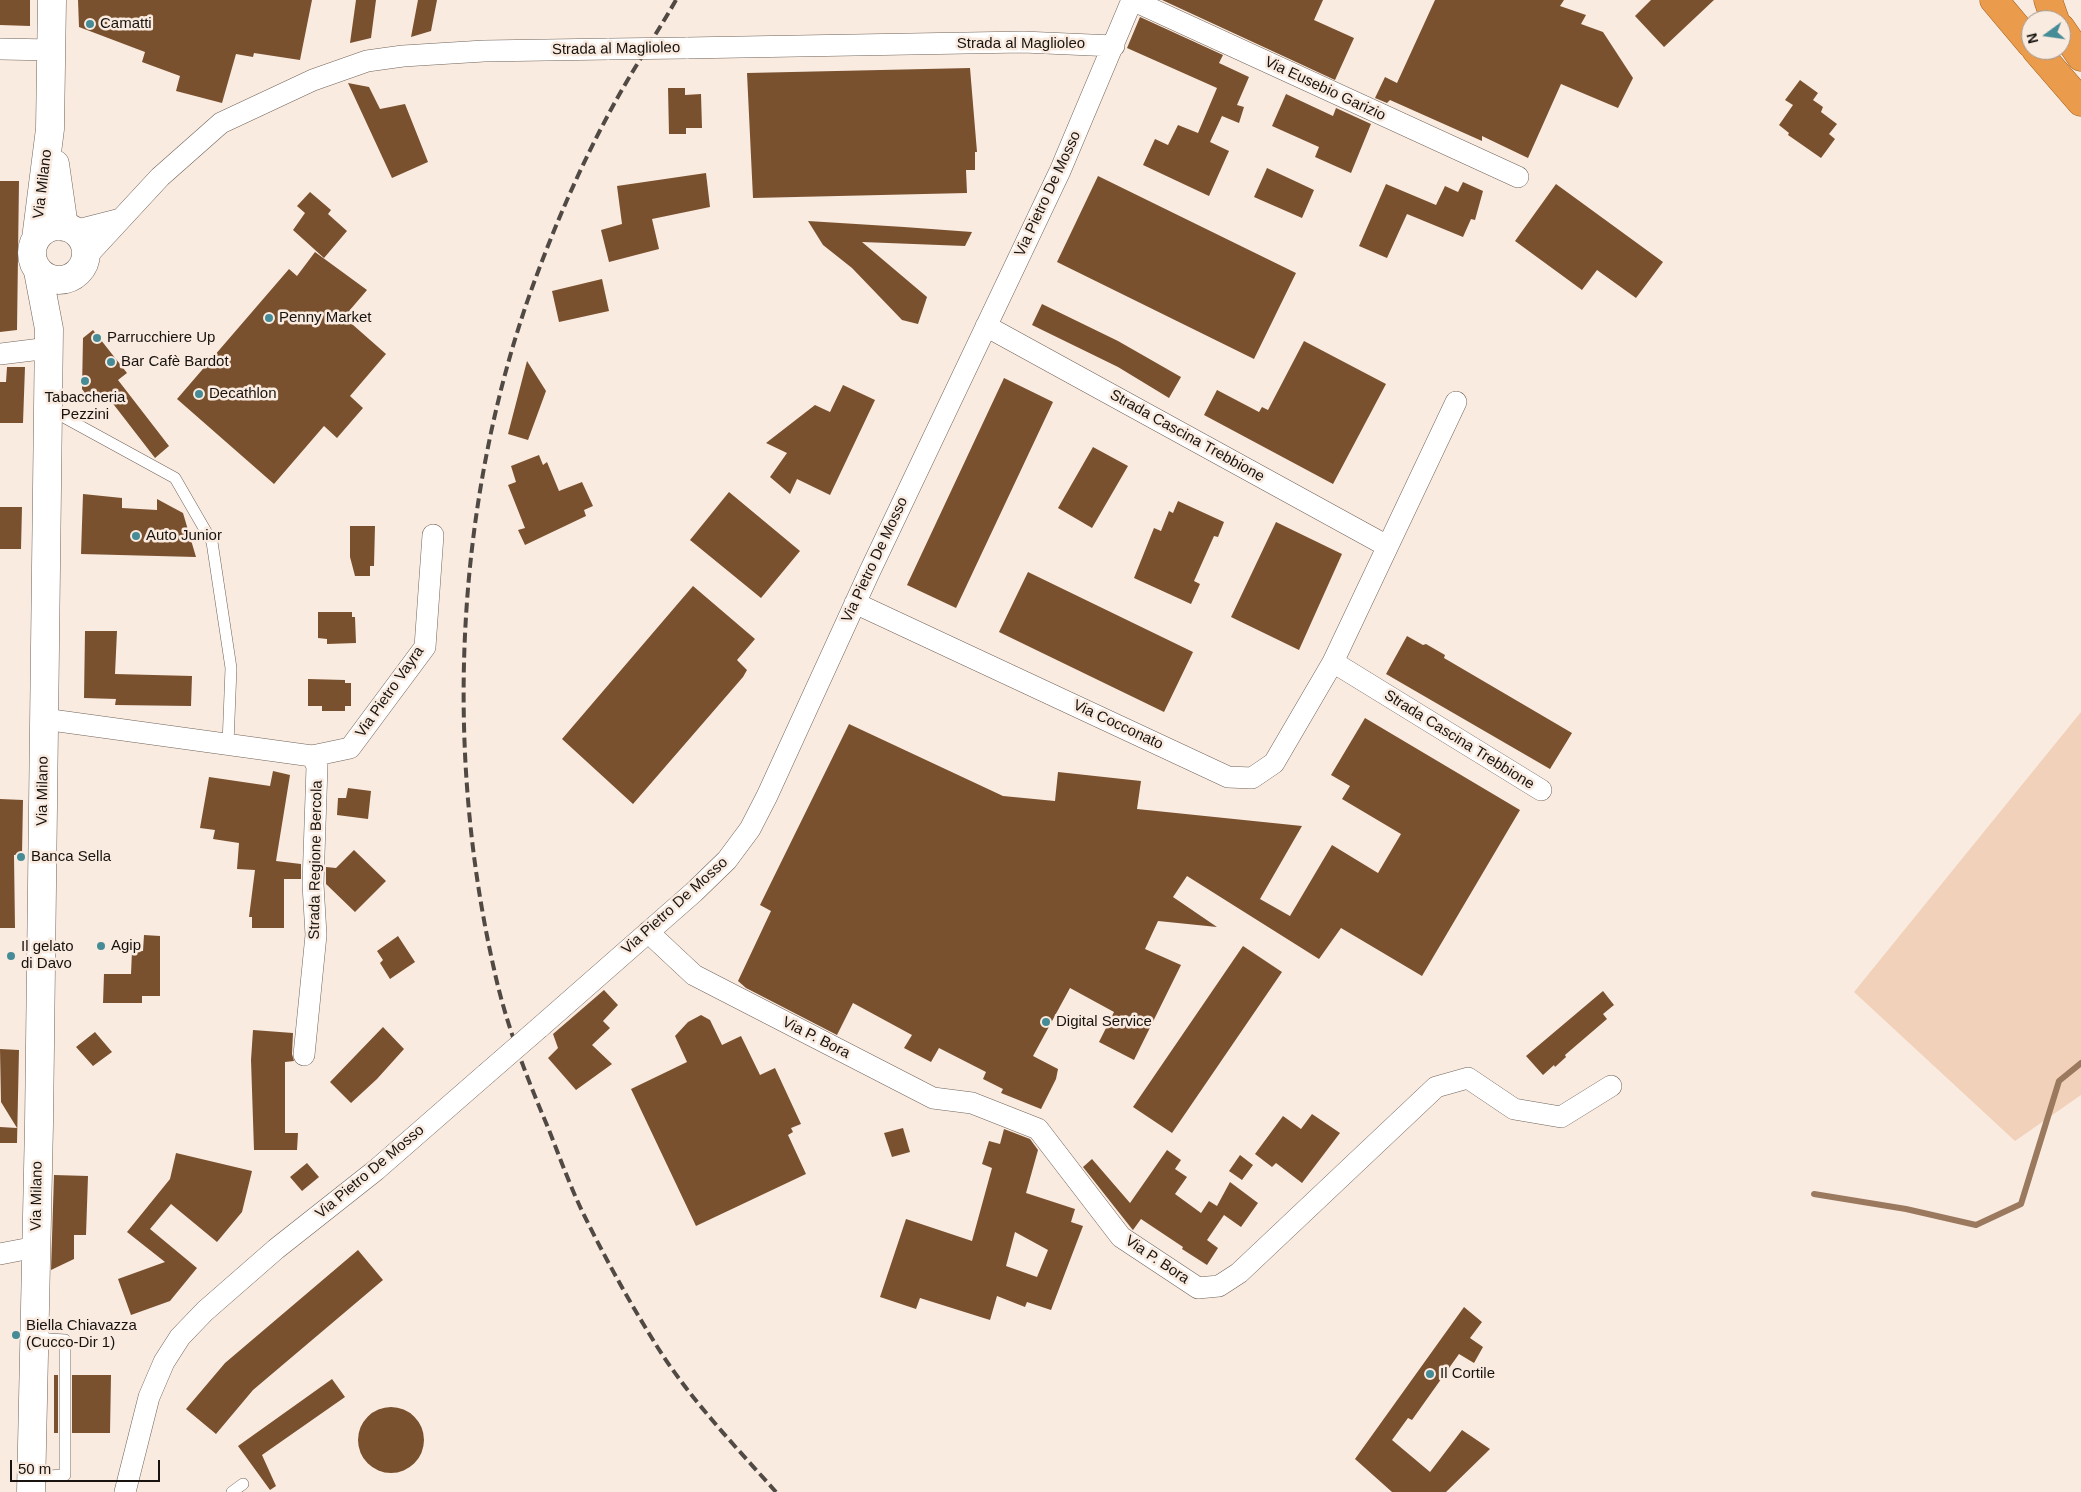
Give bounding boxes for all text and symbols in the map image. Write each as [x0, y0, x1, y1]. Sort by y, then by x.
north arrow [2021, 10, 2071, 60]
place label: Camatti [100, 15, 152, 33]
marker: Camatti [84, 18, 96, 30]
text: N [2023, 32, 2041, 45]
street label: Strada al Maglioleo [957, 35, 1085, 53]
street label: Strada al Maglioleo [552, 39, 680, 59]
street label: Via Eusebio Garizio [1262, 53, 1388, 125]
street label: Via Pietro De Mosso [1011, 128, 1085, 260]
street label: Via Milano [30, 148, 56, 220]
place label: Penny Market [279, 309, 372, 327]
marker: Penny Market [263, 312, 275, 324]
place label: Parrucchiere Up [107, 329, 215, 347]
marker: Parrucchiere Up [91, 332, 103, 344]
place label: Bar Cafè Bardot [121, 353, 229, 371]
marker: Bar Cafè Bardot [105, 356, 117, 368]
marker: Tabaccheria Pezzini [79, 375, 91, 387]
place label: Decathlon [209, 385, 277, 403]
street label: Strada Cascina Trebbione [1107, 386, 1267, 486]
marker: Decathlon [193, 388, 205, 400]
place label: Tabaccheria Pezzini [45, 389, 125, 424]
street label: Via Pietro De Mosso [838, 494, 912, 626]
place label: Auto Junior [146, 527, 222, 545]
marker: Auto Junior [130, 530, 142, 542]
street label: Via Pietro Vayra [352, 643, 428, 741]
street label: Strada Cascina Trebbione [1381, 686, 1537, 794]
street label: Via Cocconato [1070, 696, 1166, 754]
street label: Via Milano [33, 756, 53, 826]
street label: Strada Regione Bercola [306, 780, 326, 940]
place label: Banca Sella [31, 848, 111, 866]
marker: Banca Sella [15, 851, 27, 863]
street label: Via Pietro De Mosso [618, 854, 732, 958]
place label: Agip [111, 937, 141, 955]
place label: Il gelato di Davo [21, 938, 74, 973]
marker: Agip [95, 940, 107, 952]
marker: Il gelato di Davo [5, 950, 17, 962]
street label: Via P. Bora [779, 1013, 853, 1063]
place label: Digital Service [1056, 1013, 1152, 1031]
marker: Digital Service [1040, 1016, 1052, 1028]
street label: Via Pietro De Mosso [312, 1121, 428, 1223]
street label: Via Milano [27, 1161, 47, 1231]
street label: Via P. Bora [1121, 1232, 1193, 1288]
place label: Biella Chiavazza (Cucco-Dir 1) [26, 1317, 137, 1352]
marker: Biella Chiavazza (Cucco-Dir 1) [10, 1329, 22, 1341]
place label: Il Cortile [1440, 1365, 1495, 1383]
marker: Il Cortile [1424, 1368, 1436, 1380]
scale bar [12, 1450, 162, 1482]
text: 50 m [18, 1460, 51, 1477]

